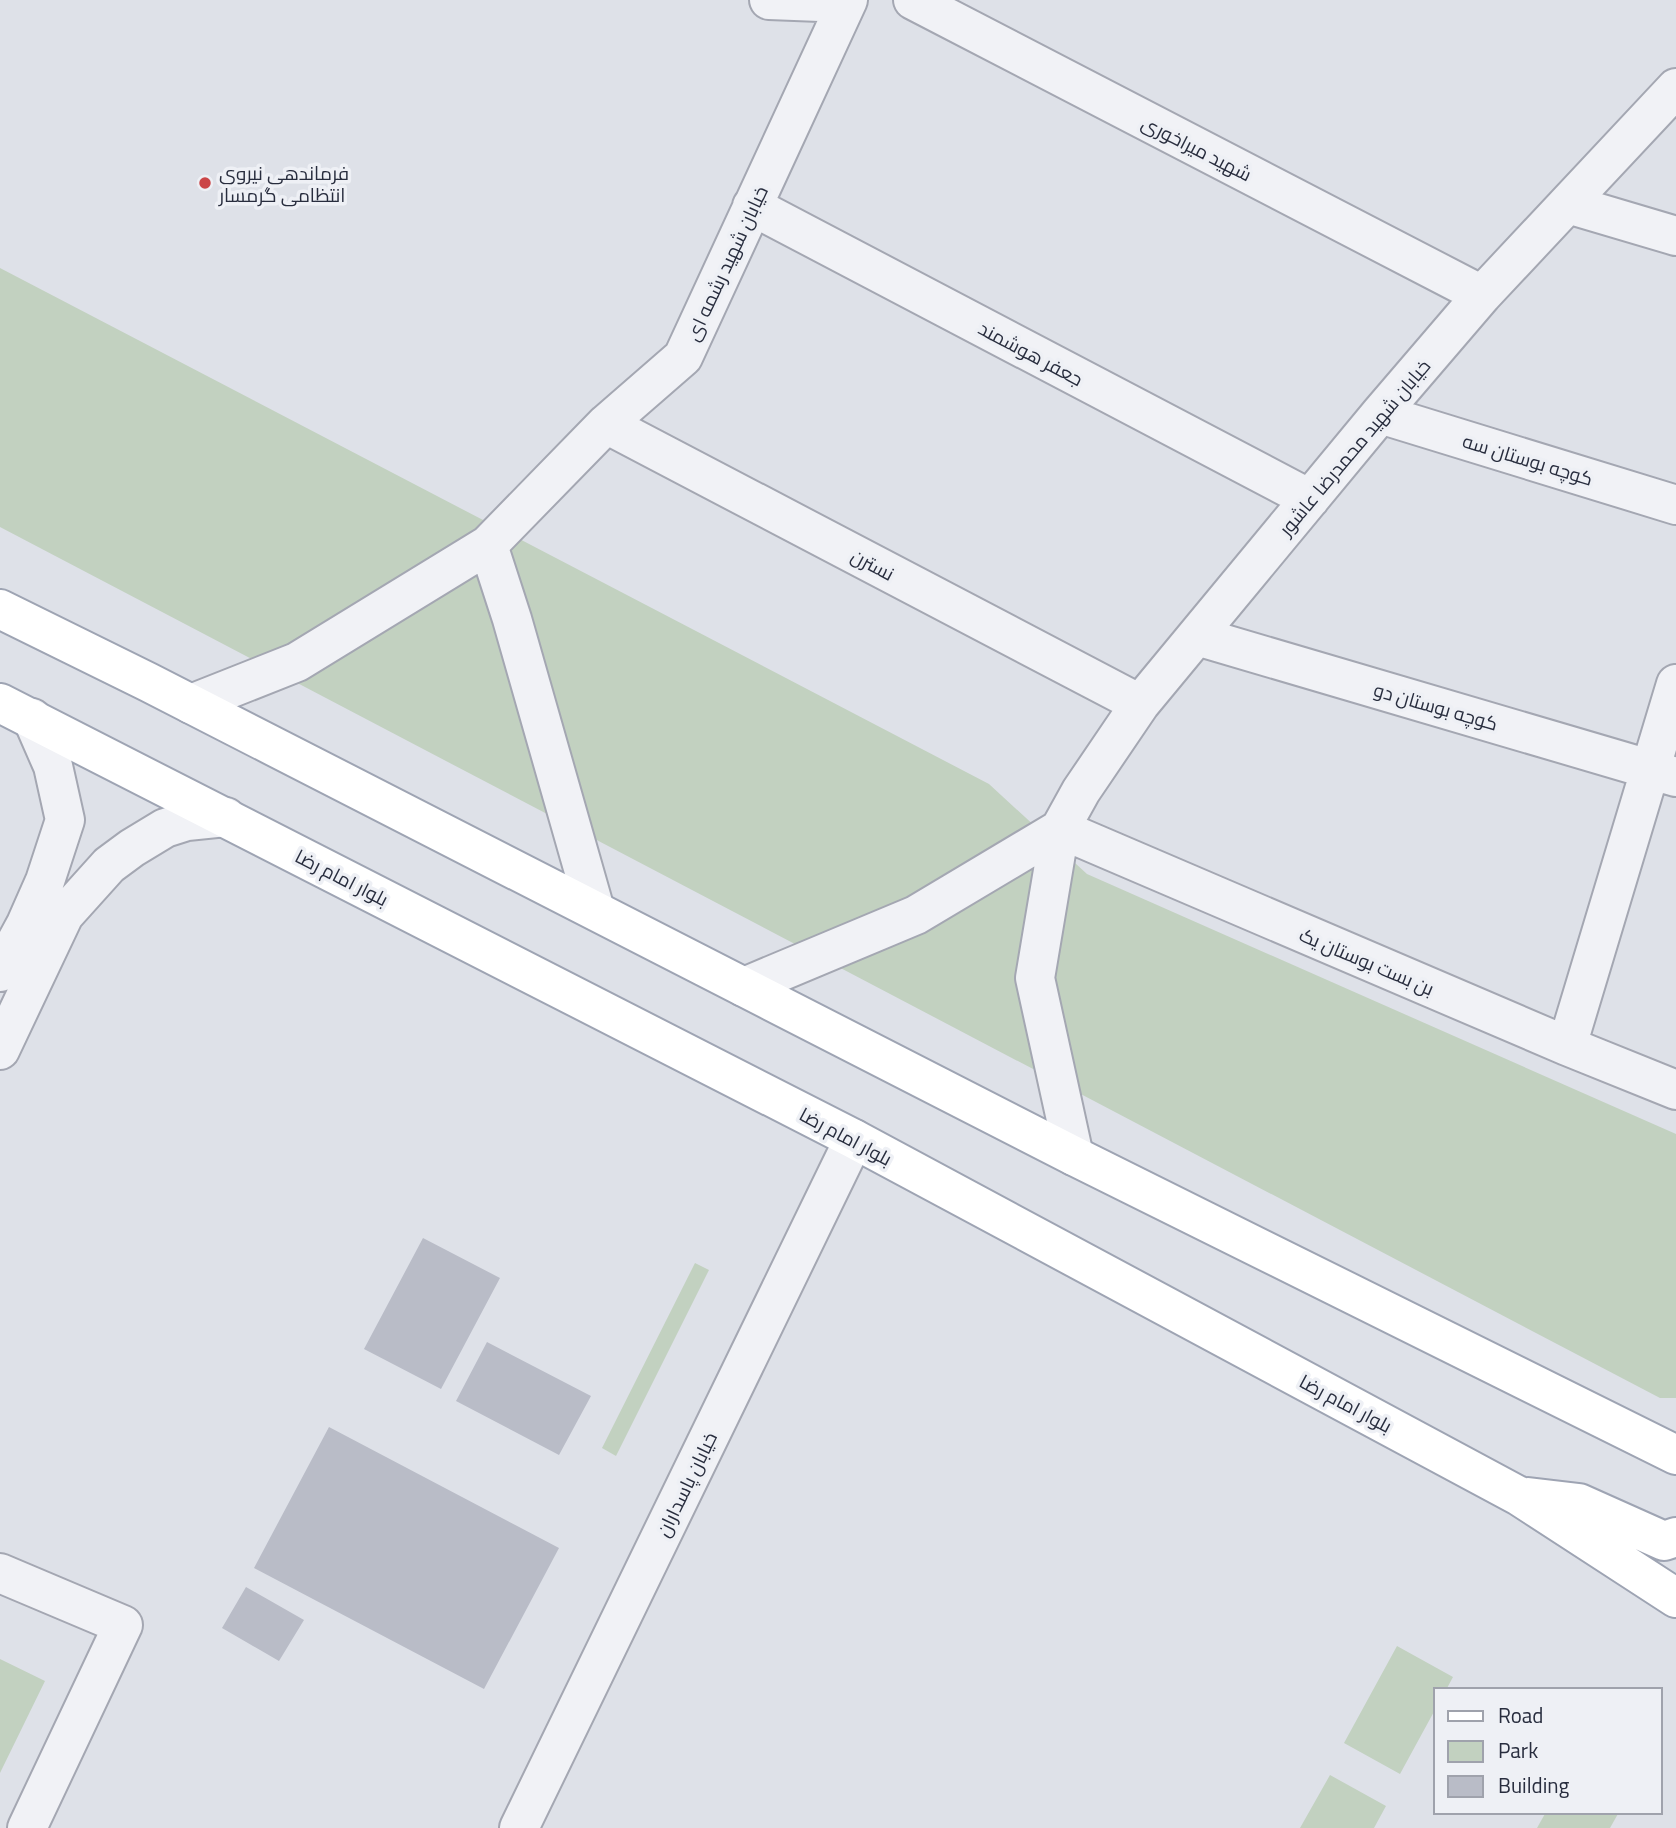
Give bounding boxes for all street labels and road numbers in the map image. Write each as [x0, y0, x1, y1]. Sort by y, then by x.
street label: شهید میراخوری [1137, 108, 1257, 188]
street label: خیابان شهید رشمه ای [677, 181, 775, 345]
street label: جعفر هوشمند [973, 313, 1089, 393]
street label: خیابان شهید محمدرضا عاشور [1271, 352, 1437, 543]
street label: کوچه بوستان سه [1459, 425, 1597, 493]
street label: نسترن [846, 541, 900, 587]
street label: کوچه بوستان دو [1371, 674, 1501, 738]
street label: بلوار امام رضا [290, 841, 394, 913]
street label: بن بست بوستان یک [1295, 920, 1439, 1002]
street label: بلوار امام رضا [794, 1099, 898, 1173]
street label: بلوار امام رضا [1294, 1366, 1398, 1440]
street label: خیابان پاسداران [648, 1427, 724, 1541]

